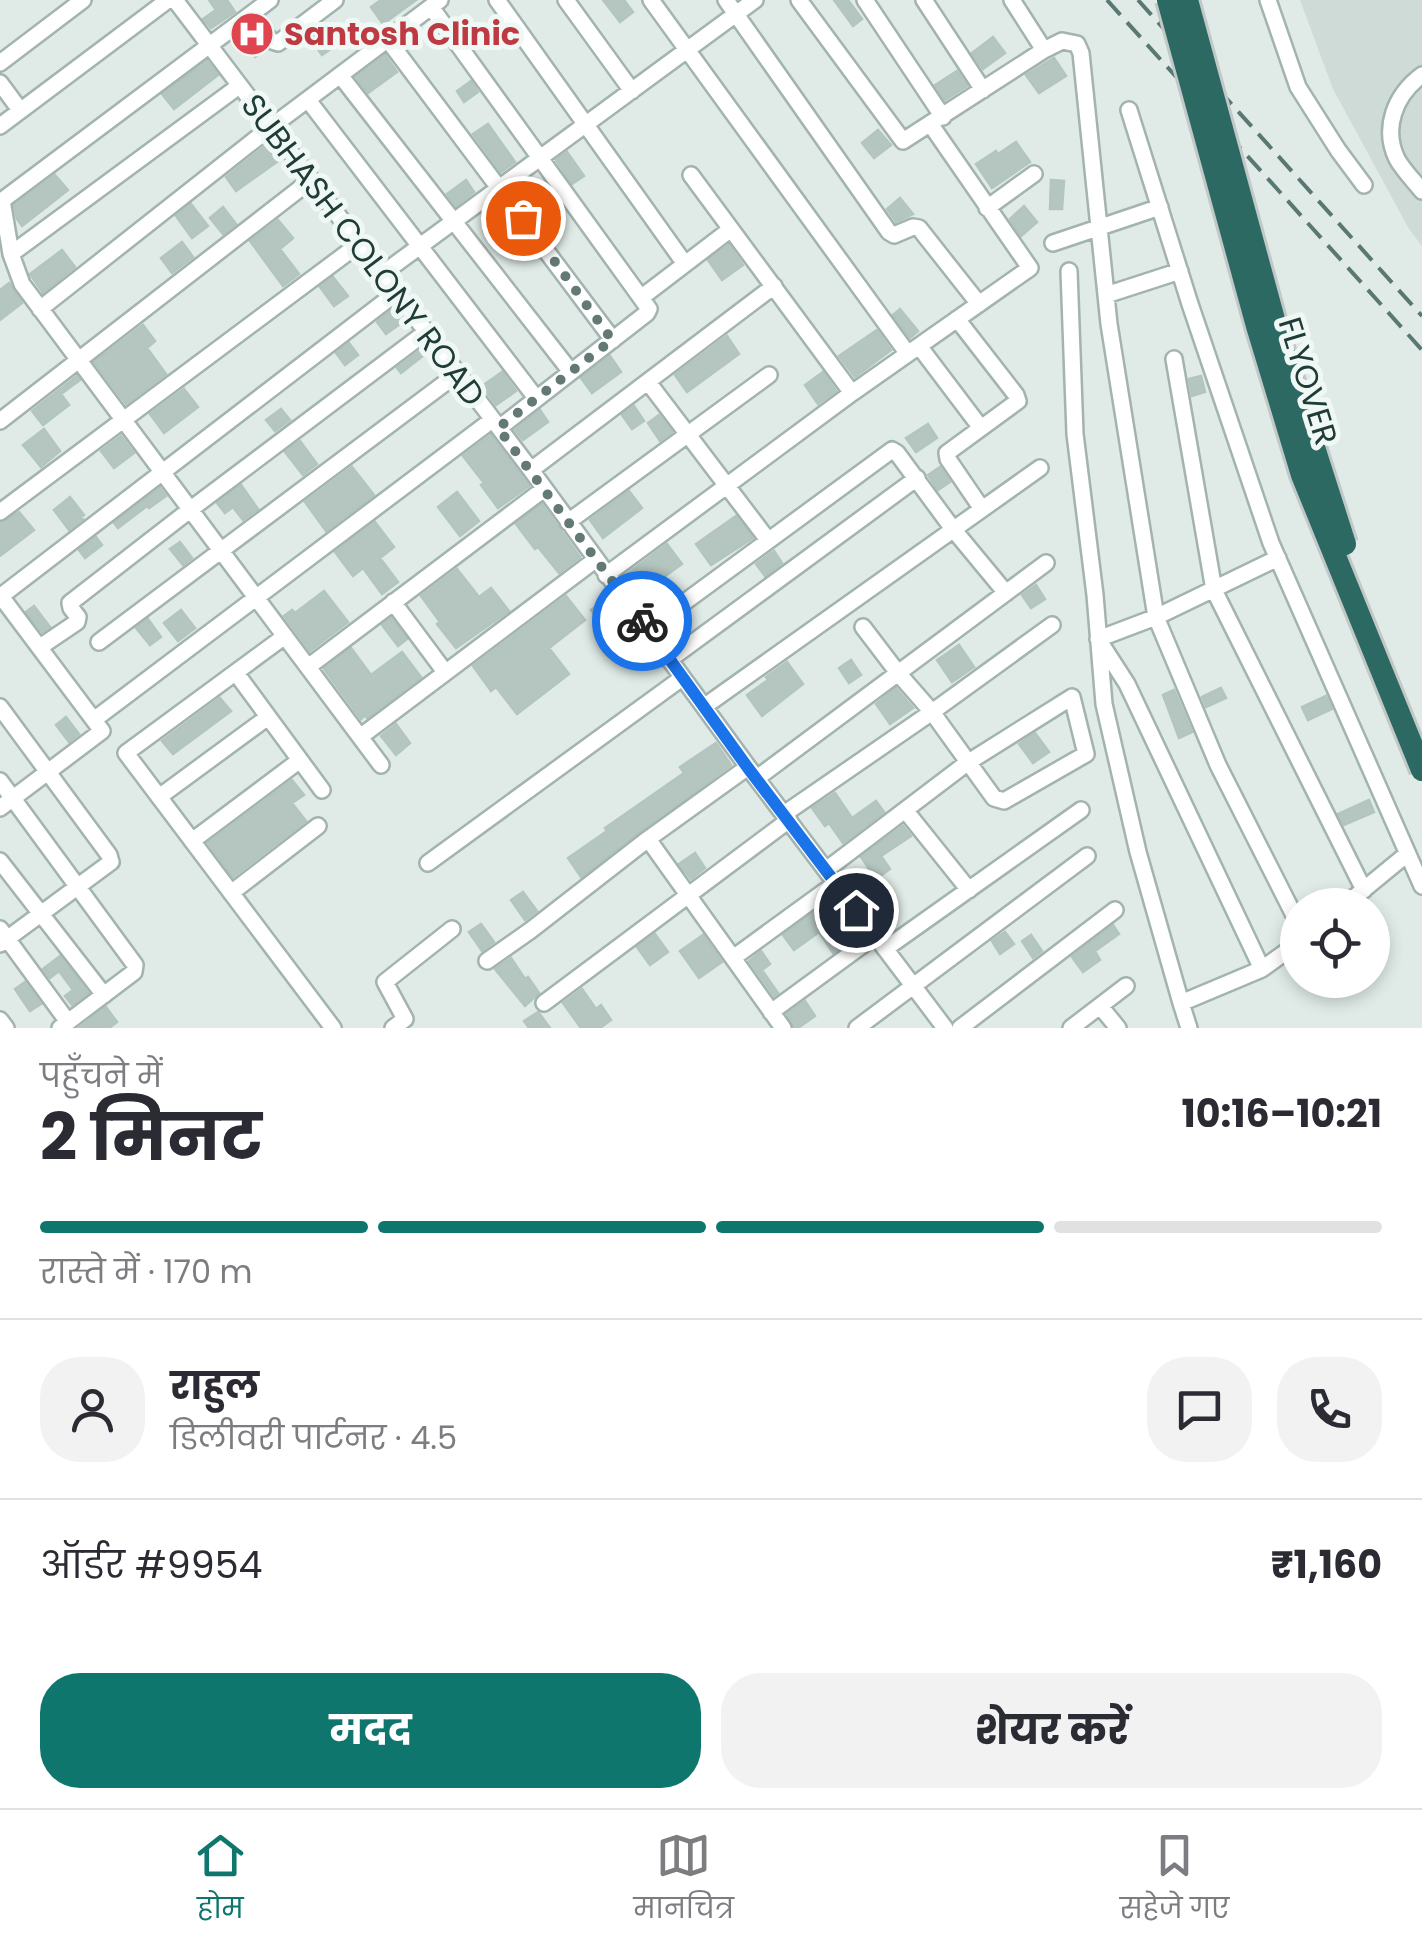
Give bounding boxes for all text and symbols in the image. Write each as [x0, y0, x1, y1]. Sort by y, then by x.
hospital icon: Santosh Clinic [229, 11, 275, 57]
place label: Santosh Clinic [284, 11, 520, 56]
street label: SUBHASH COLONY ROAD [231, 84, 496, 415]
pin [481, 176, 566, 261]
icon: bag [496, 191, 551, 246]
street label: FLYOVER [1268, 311, 1349, 450]
courier [592, 571, 692, 671]
icon: bike [615, 594, 670, 649]
pin [814, 868, 899, 953]
icon: home [829, 883, 884, 938]
map controls [1280, 888, 1390, 998]
button: locate [1280, 888, 1390, 998]
text: पहुँचने में [40, 1053, 162, 1098]
text: 10:16–10:21 [1181, 1087, 1382, 1140]
text: 2 मिनट [40, 1092, 262, 1183]
text: रास्ते में · 170 m [40, 1249, 253, 1294]
button: person [40, 1357, 145, 1462]
button: chat [1147, 1357, 1252, 1462]
button: phone [1277, 1357, 1382, 1462]
text: राहुल [170, 1359, 259, 1412]
text: डिलीवरी पार्टनर · 4.5 [170, 1415, 457, 1460]
text: ऑर्डर #9954 [40, 1538, 262, 1591]
text: ₹1,160 [1271, 1538, 1382, 1591]
button: मदद [40, 1673, 701, 1788]
button: शेयर करें [721, 1673, 1382, 1788]
tab: होम [193, 1828, 248, 1930]
tab: मानचित्र [633, 1828, 734, 1930]
tab: सहेजे गए [1120, 1828, 1229, 1930]

